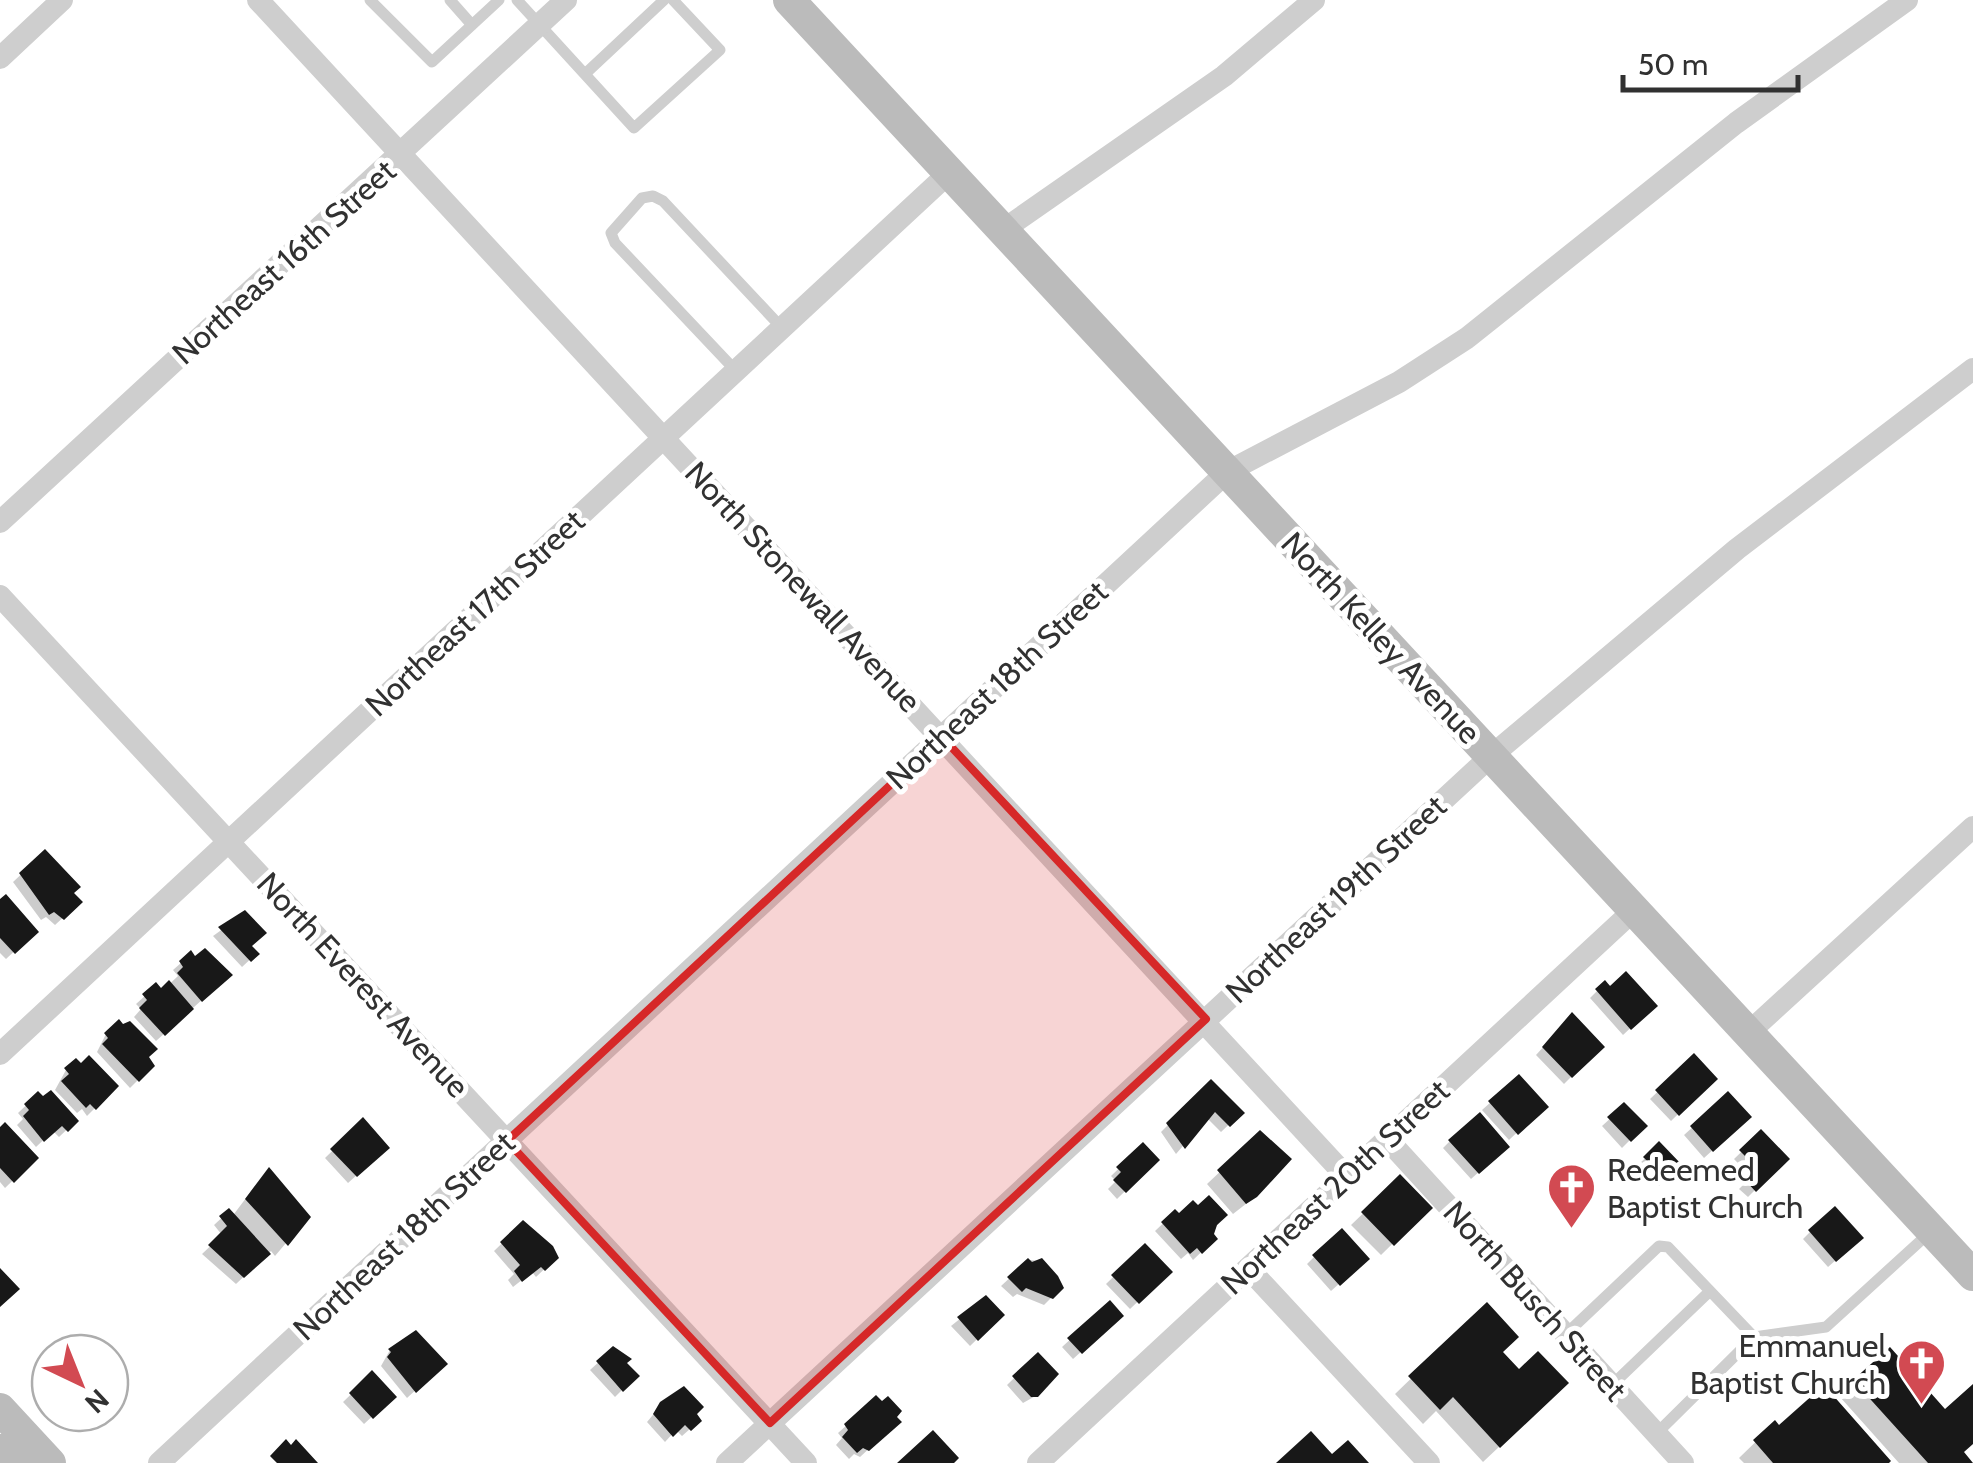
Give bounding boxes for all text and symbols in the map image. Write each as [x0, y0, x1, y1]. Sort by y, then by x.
scale bar [1623, 30, 1798, 92]
text: 50 m [1638, 46, 1708, 83]
street label: Northeast 16th Street [164, 151, 404, 372]
street label: North Stonewall Avenue [677, 453, 930, 720]
street label: Northeast 17th Street [357, 501, 592, 724]
street label: North Kelley Avenue [1273, 524, 1489, 751]
street label: Northeast 18th Street [878, 572, 1116, 797]
street label: Northeast 19th Street [1217, 786, 1454, 1011]
street label: North Everest Avenue [249, 864, 478, 1105]
street label: Northeast 20th Street [1213, 1071, 1457, 1302]
street label: Northeast 18th Street [285, 1123, 523, 1348]
place label: Redeemed Baptist Church [1607, 1150, 1803, 1226]
church icon: Redeemed Baptist Church [1546, 1162, 1598, 1230]
street label: North Busch Street [1435, 1193, 1635, 1409]
place label: Emmanuel Baptist Church [1690, 1326, 1886, 1402]
north arrow [30, 1333, 130, 1433]
church icon: Emmanuel Baptist Church [1895, 1338, 1947, 1406]
text: N [78, 1382, 116, 1420]

